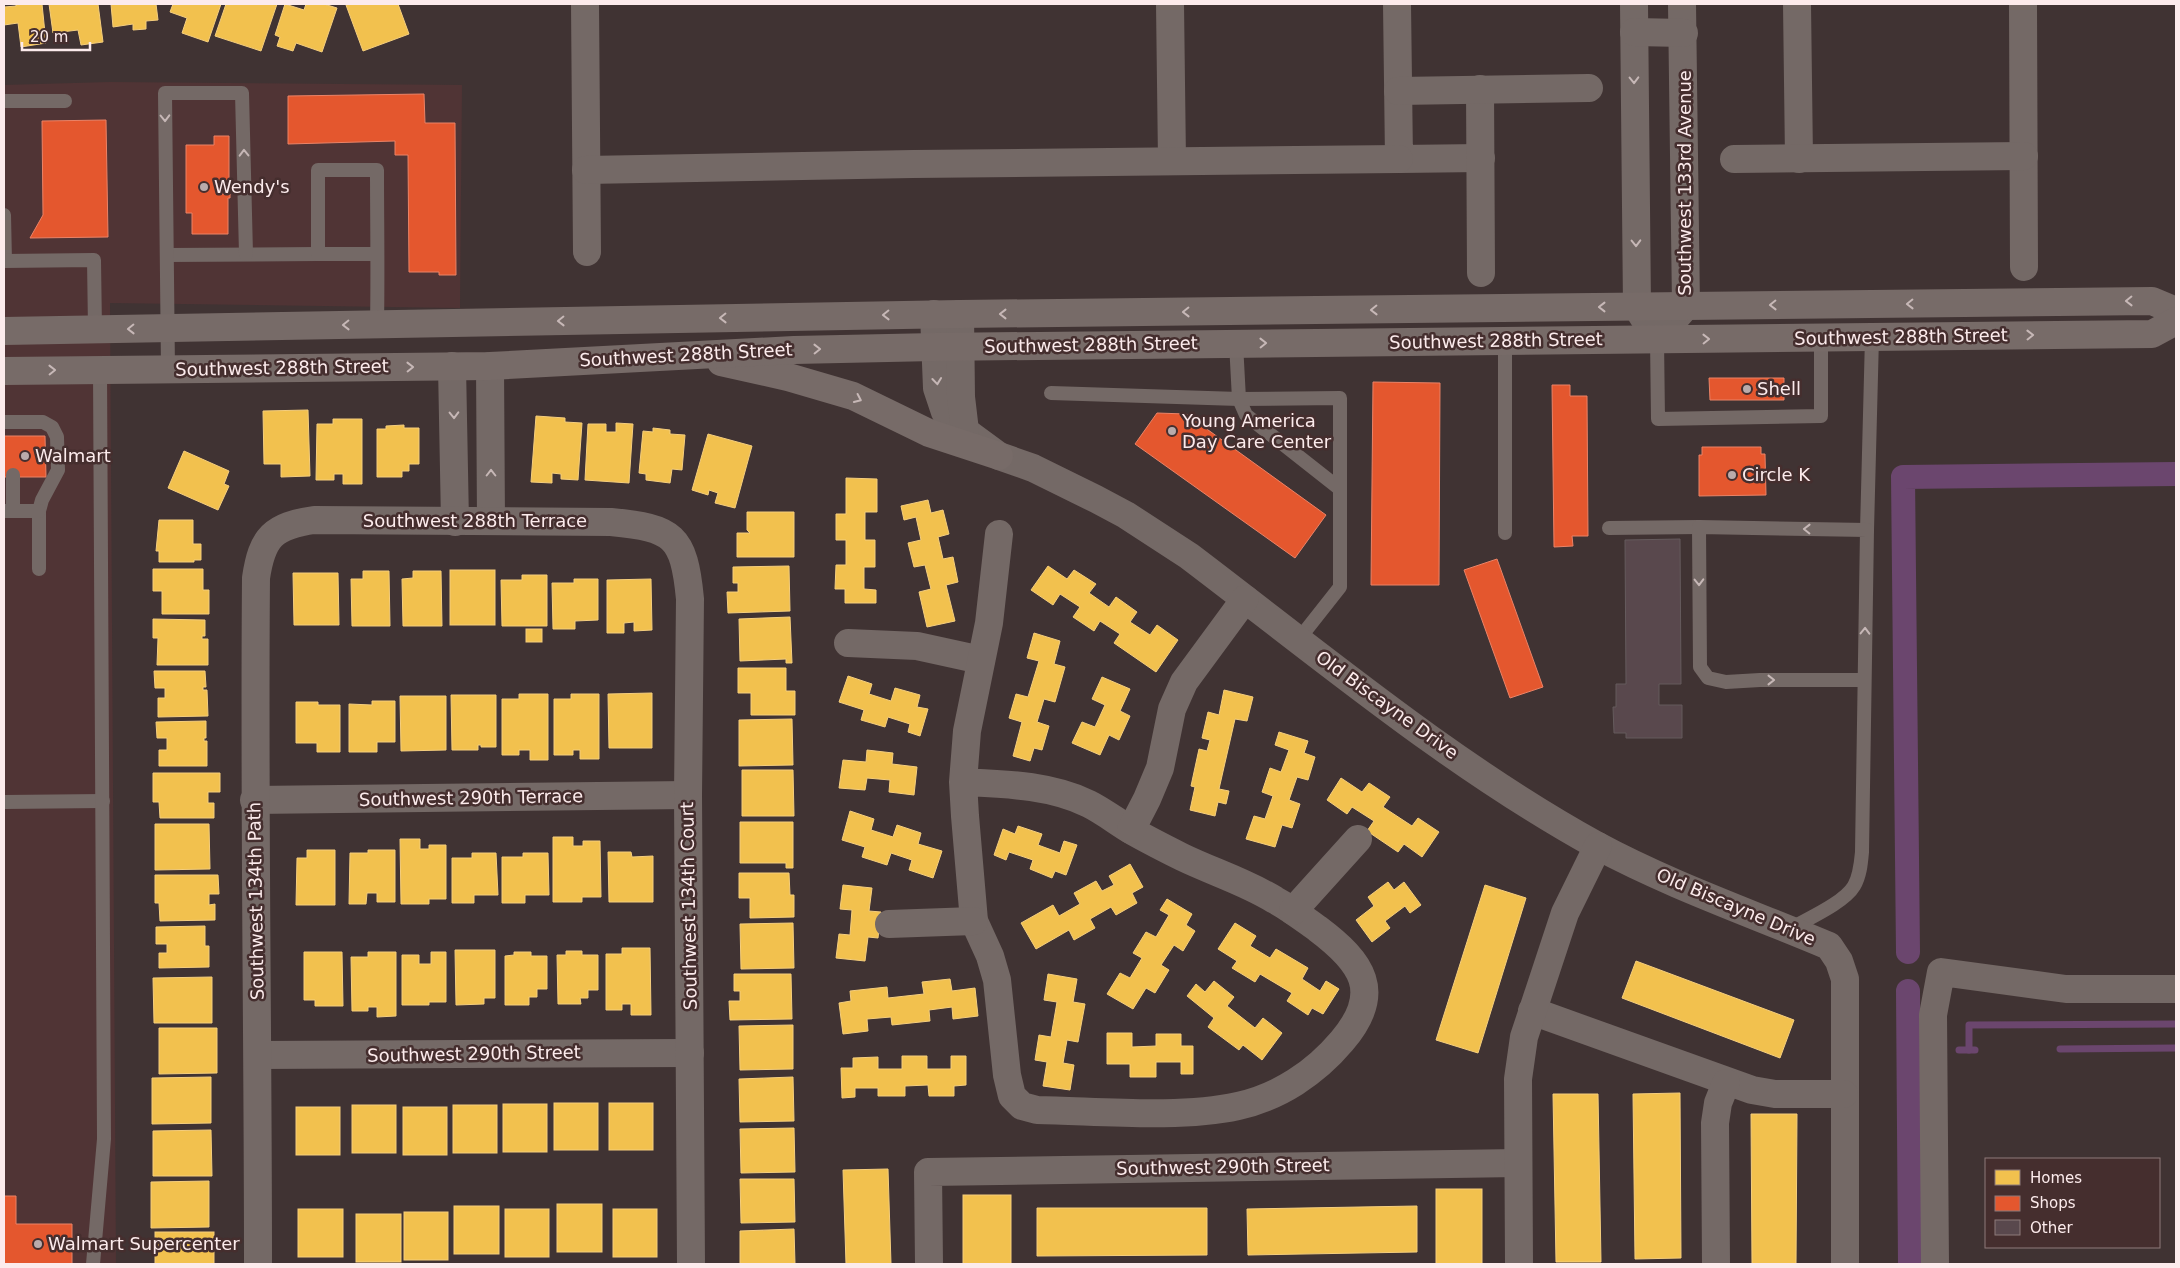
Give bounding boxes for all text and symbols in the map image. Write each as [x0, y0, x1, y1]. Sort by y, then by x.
scale bar [22, 20, 90, 52]
text: 20 m [30, 28, 68, 46]
street label: Southwest 133rd Avenue [1674, 70, 1695, 296]
one-way arrow [1629, 77, 1640, 85]
one-way arrow [160, 114, 170, 122]
one-way arrow [239, 149, 249, 156]
place label: Wendy's [214, 176, 290, 197]
marker: Wendy's [198, 181, 210, 193]
one-way arrow [1631, 239, 1642, 247]
one-way arrow [2125, 296, 2133, 306]
one-way arrow [1905, 299, 1913, 309]
one-way arrow [1769, 300, 1777, 311]
one-way arrow [1598, 302, 1606, 312]
one-way arrow [1369, 304, 1377, 315]
one-way arrow [1182, 307, 1190, 317]
one-way arrow [999, 309, 1007, 319]
one-way arrow [881, 310, 889, 321]
one-way arrow [719, 313, 726, 323]
one-way arrow [556, 316, 564, 326]
one-way arrow [342, 320, 350, 330]
one-way arrow [127, 324, 134, 334]
street label: Southwest 288th Street [1794, 324, 2008, 349]
street label: Southwest 288th Street [1389, 328, 1603, 353]
one-way arrow [2026, 330, 2034, 340]
street label: Southwest 288th Street [984, 332, 1198, 357]
one-way arrow [1702, 334, 1710, 344]
street label: Southwest 288th Street [579, 338, 793, 371]
one-way arrow [1260, 338, 1268, 348]
one-way arrow [813, 344, 821, 354]
street label: Southwest 288th Street [175, 355, 389, 380]
one-way arrow [406, 362, 414, 372]
one-way arrow [48, 365, 56, 376]
one-way arrow [931, 377, 942, 385]
place label: Shell [1757, 378, 1801, 399]
marker: Shell [1741, 383, 1753, 395]
one-way arrow [853, 393, 862, 403]
place label: Young America Day Care Center [1181, 410, 1332, 452]
one-way arrow [448, 411, 459, 419]
marker: Young America Day Care Center [1166, 425, 1178, 437]
place label: Walmart [35, 445, 111, 466]
marker: Walmart [19, 450, 31, 462]
place label: Circle K [1742, 464, 1811, 485]
one-way arrow [486, 468, 496, 476]
marker: Circle K [1726, 469, 1738, 481]
street label: Southwest 288th Terrace [363, 510, 587, 531]
one-way arrow [1803, 524, 1810, 534]
one-way arrow [1694, 578, 1704, 586]
one-way arrow [1860, 627, 1870, 635]
street label: Old Biscayne Drive [1312, 646, 1463, 763]
one-way arrow [1768, 675, 1775, 685]
street label: Southwest 290th Terrace [359, 785, 583, 810]
street label: Southwest 134th Path [243, 802, 268, 1000]
street label: Southwest 134th Court [676, 802, 701, 1010]
street label: Old Biscayne Drive [1653, 864, 1819, 950]
street label: Southwest 290th Street [367, 1041, 581, 1066]
street label: Southwest 290th Street [1116, 1154, 1330, 1179]
legend [1985, 1158, 2160, 1248]
text: Homes [2030, 1169, 2082, 1187]
text: Shops [2030, 1194, 2076, 1212]
text: Other [2030, 1219, 2073, 1237]
place label: Walmart Supercenter [48, 1233, 240, 1254]
marker: Walmart Supercenter [32, 1238, 44, 1250]

